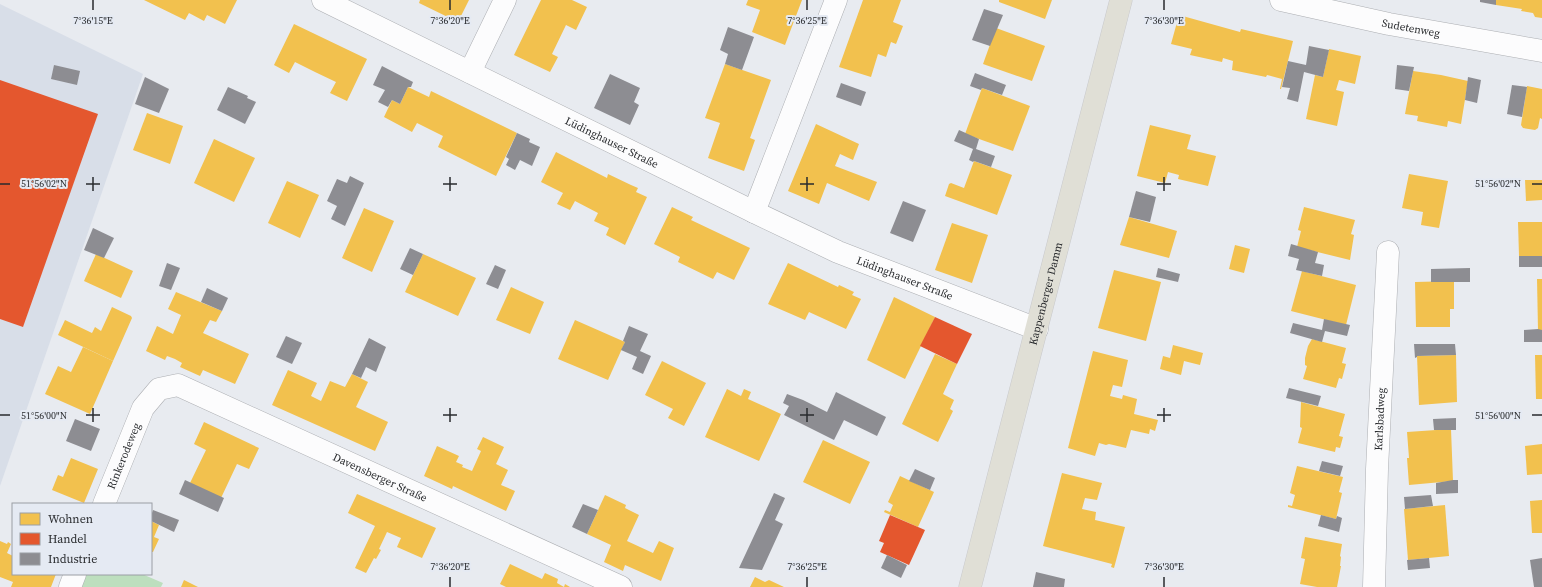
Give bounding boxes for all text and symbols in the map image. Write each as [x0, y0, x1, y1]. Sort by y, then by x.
text: 7°36'15"E [73, 14, 113, 27]
text: 7°36'20"E [430, 14, 470, 27]
text: 7°36'25"E [787, 14, 827, 27]
text: 7°36'30"E [1144, 14, 1184, 27]
street label: Sudetenweg [1381, 15, 1442, 40]
street label: Lüdinghauser Straße [563, 113, 661, 172]
text: 51°56'02"N [21, 177, 67, 190]
text: 51°56'02"N [1475, 177, 1521, 190]
street label: Kappenberger Damm [1025, 240, 1066, 347]
street label: Lüdinghauser Straße [854, 252, 955, 303]
street label: Karlsbadweg [1370, 387, 1389, 451]
text: 51°56'00"N [21, 409, 67, 422]
text: 51°56'00"N [1475, 409, 1521, 422]
street label: Rinkerodeweg [103, 420, 144, 491]
street label: Davensberger Straße [331, 449, 430, 505]
legend [12, 503, 152, 575]
text: Wohnen [48, 511, 93, 527]
text: Handel [48, 531, 87, 547]
text: Industrie [48, 551, 97, 567]
text: 7°36'20"E [430, 560, 470, 573]
text: 7°36'25"E [787, 560, 827, 573]
text: 7°36'30"E [1144, 560, 1184, 573]

